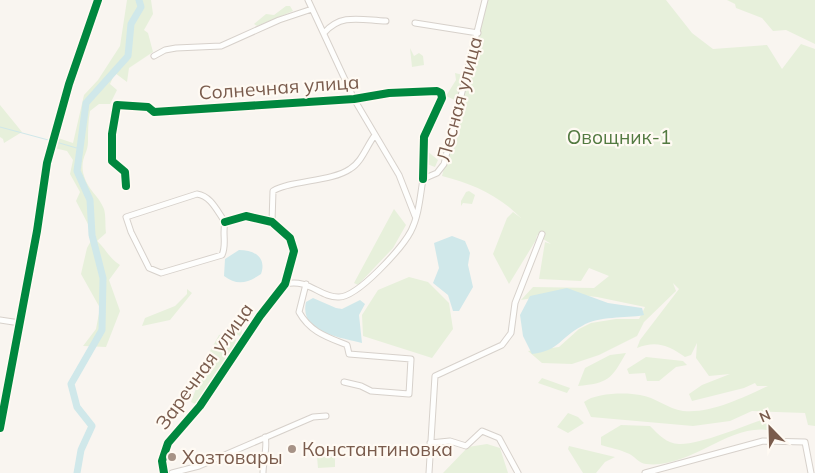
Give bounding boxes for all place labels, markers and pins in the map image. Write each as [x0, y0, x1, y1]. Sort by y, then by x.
place label: Константиновка [302, 437, 453, 461]
marker: Константиновка [286, 443, 298, 455]
place label: Хозтовары [182, 445, 283, 469]
marker: Хозтовары [166, 451, 178, 463]

